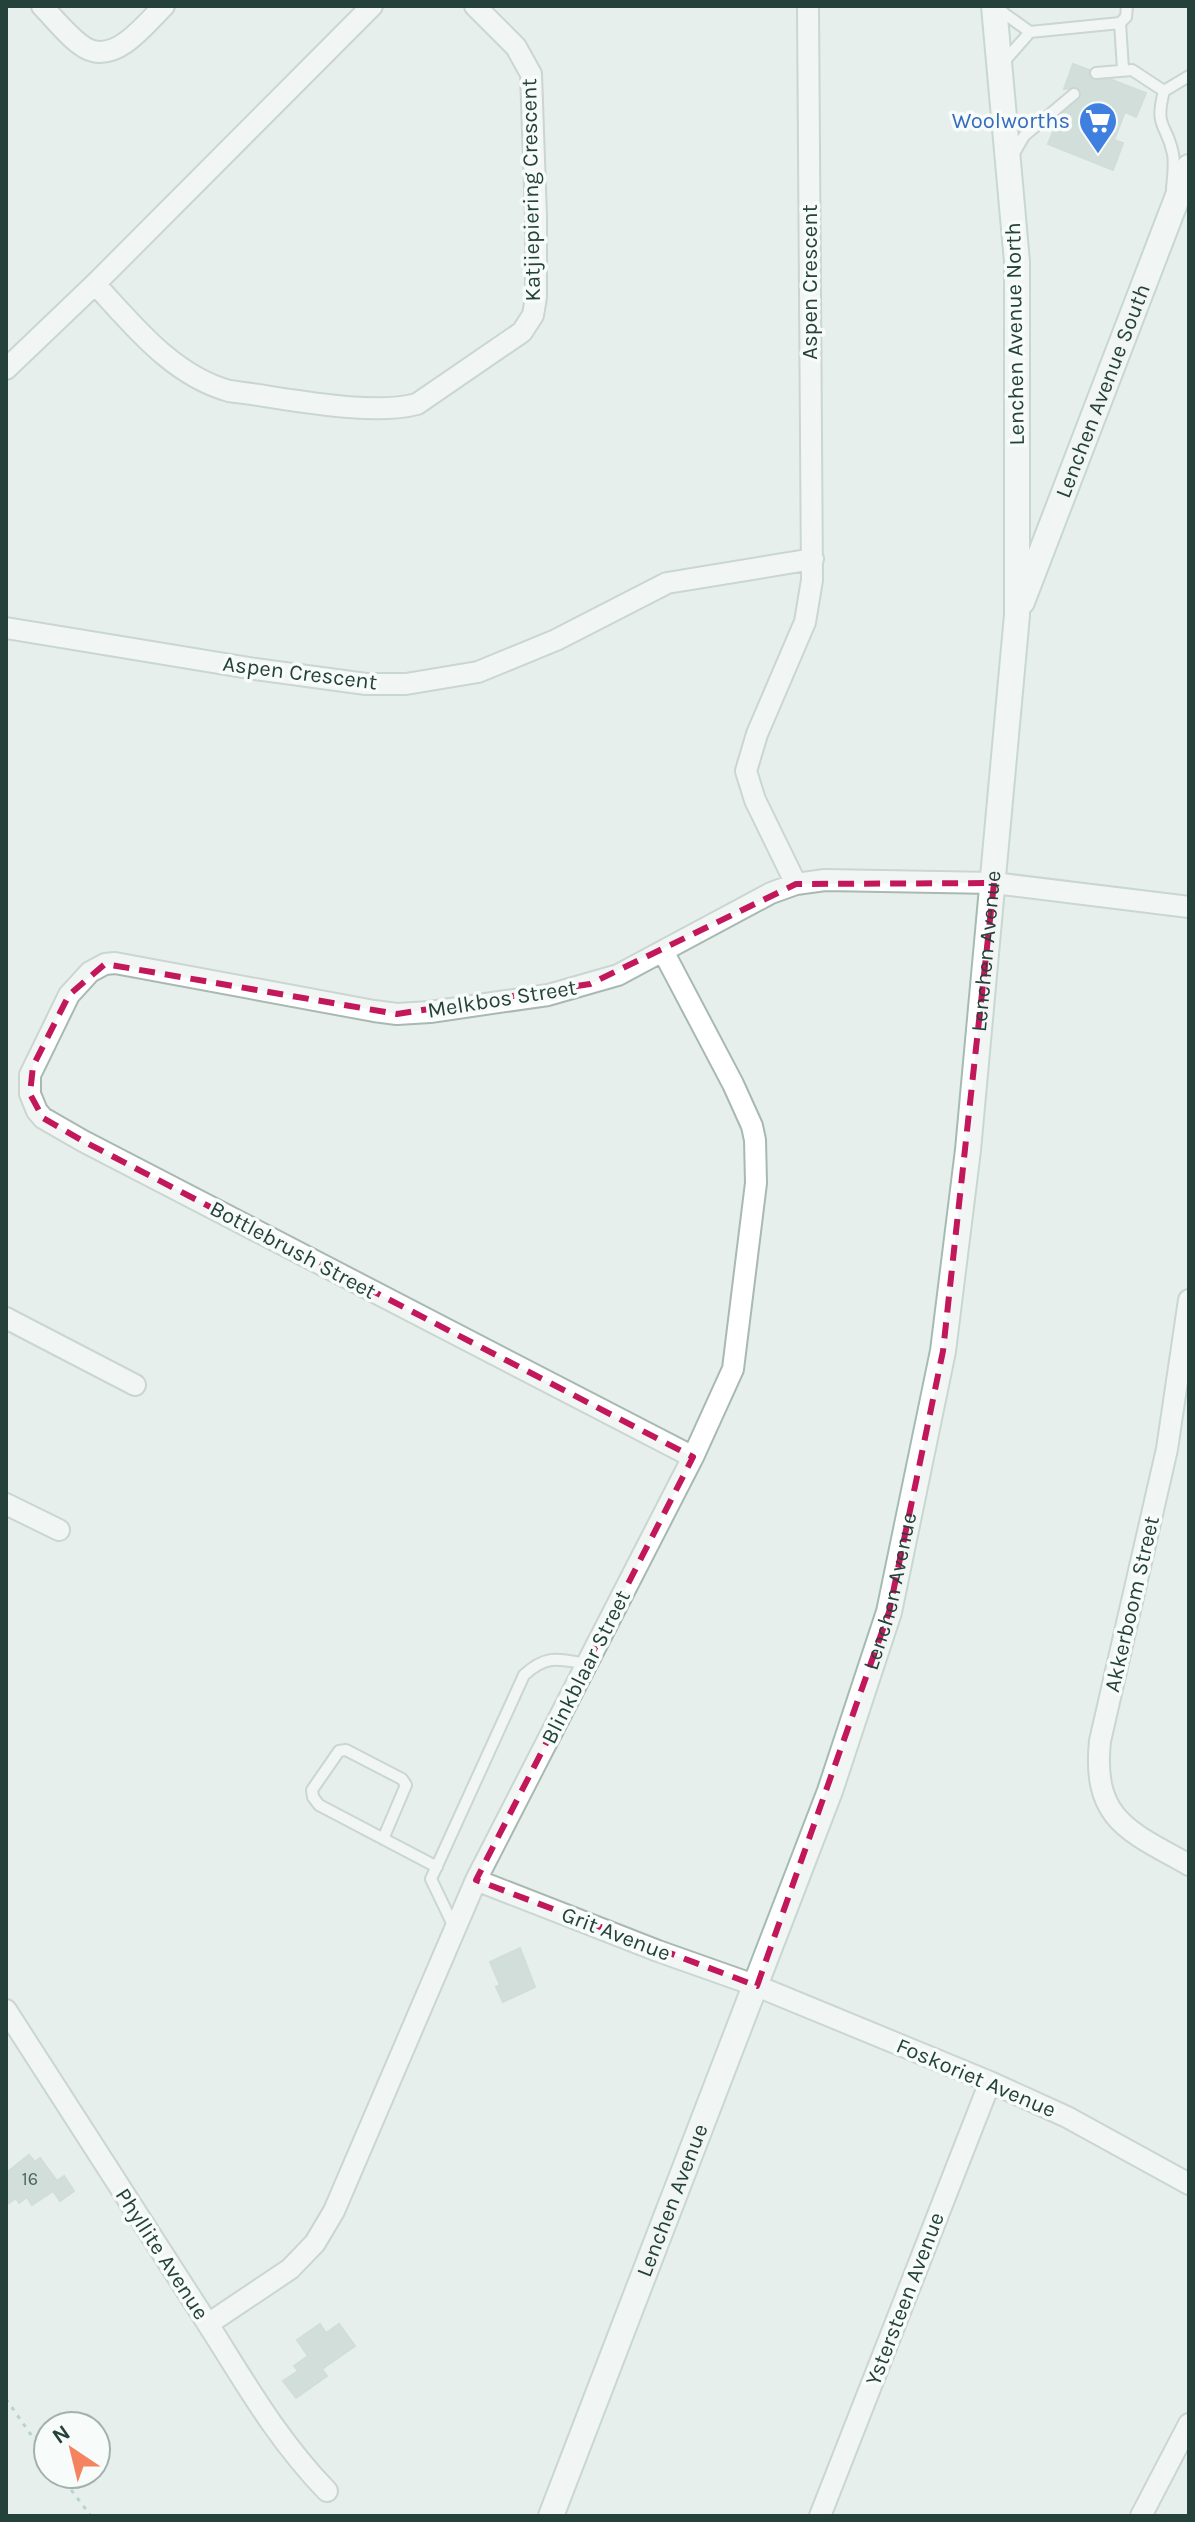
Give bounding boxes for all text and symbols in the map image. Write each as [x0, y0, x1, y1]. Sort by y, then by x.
street label: Katjiepiering Crescent [516, 78, 546, 302]
supermarket icon: Woolworths [1077, 100, 1119, 155]
place label: Woolworths [952, 108, 1070, 134]
street label: Aspen Crescent [797, 204, 823, 360]
street label: Lenchen Avenue North [1000, 222, 1030, 446]
street label: Lenchen Avenue South [1050, 280, 1156, 502]
street label: Aspen Crescent [221, 651, 379, 695]
street label: Lenchen Avenue [966, 869, 1007, 1033]
street label: Melkbos Street [426, 974, 578, 1024]
street label: Bottlebrush Street [205, 1195, 381, 1305]
street label: Lenchen Avenue [858, 1510, 922, 1673]
street label: Akkerboom Street [1099, 1513, 1165, 1695]
street label: Blinkblaar Street [536, 1586, 636, 1748]
street label: Grit Avenue [558, 1901, 674, 1967]
street label: Foskoriet Avenue [892, 2033, 1060, 2123]
street label: Lenchen Avenue [631, 2120, 714, 2281]
house number: 16 [22, 2168, 38, 2190]
street label: Phyllite Avenue [110, 2183, 214, 2325]
street label: Ystersteen Avenue [860, 2209, 950, 2389]
north arrow [32, 2410, 112, 2490]
text: N [47, 2419, 75, 2450]

